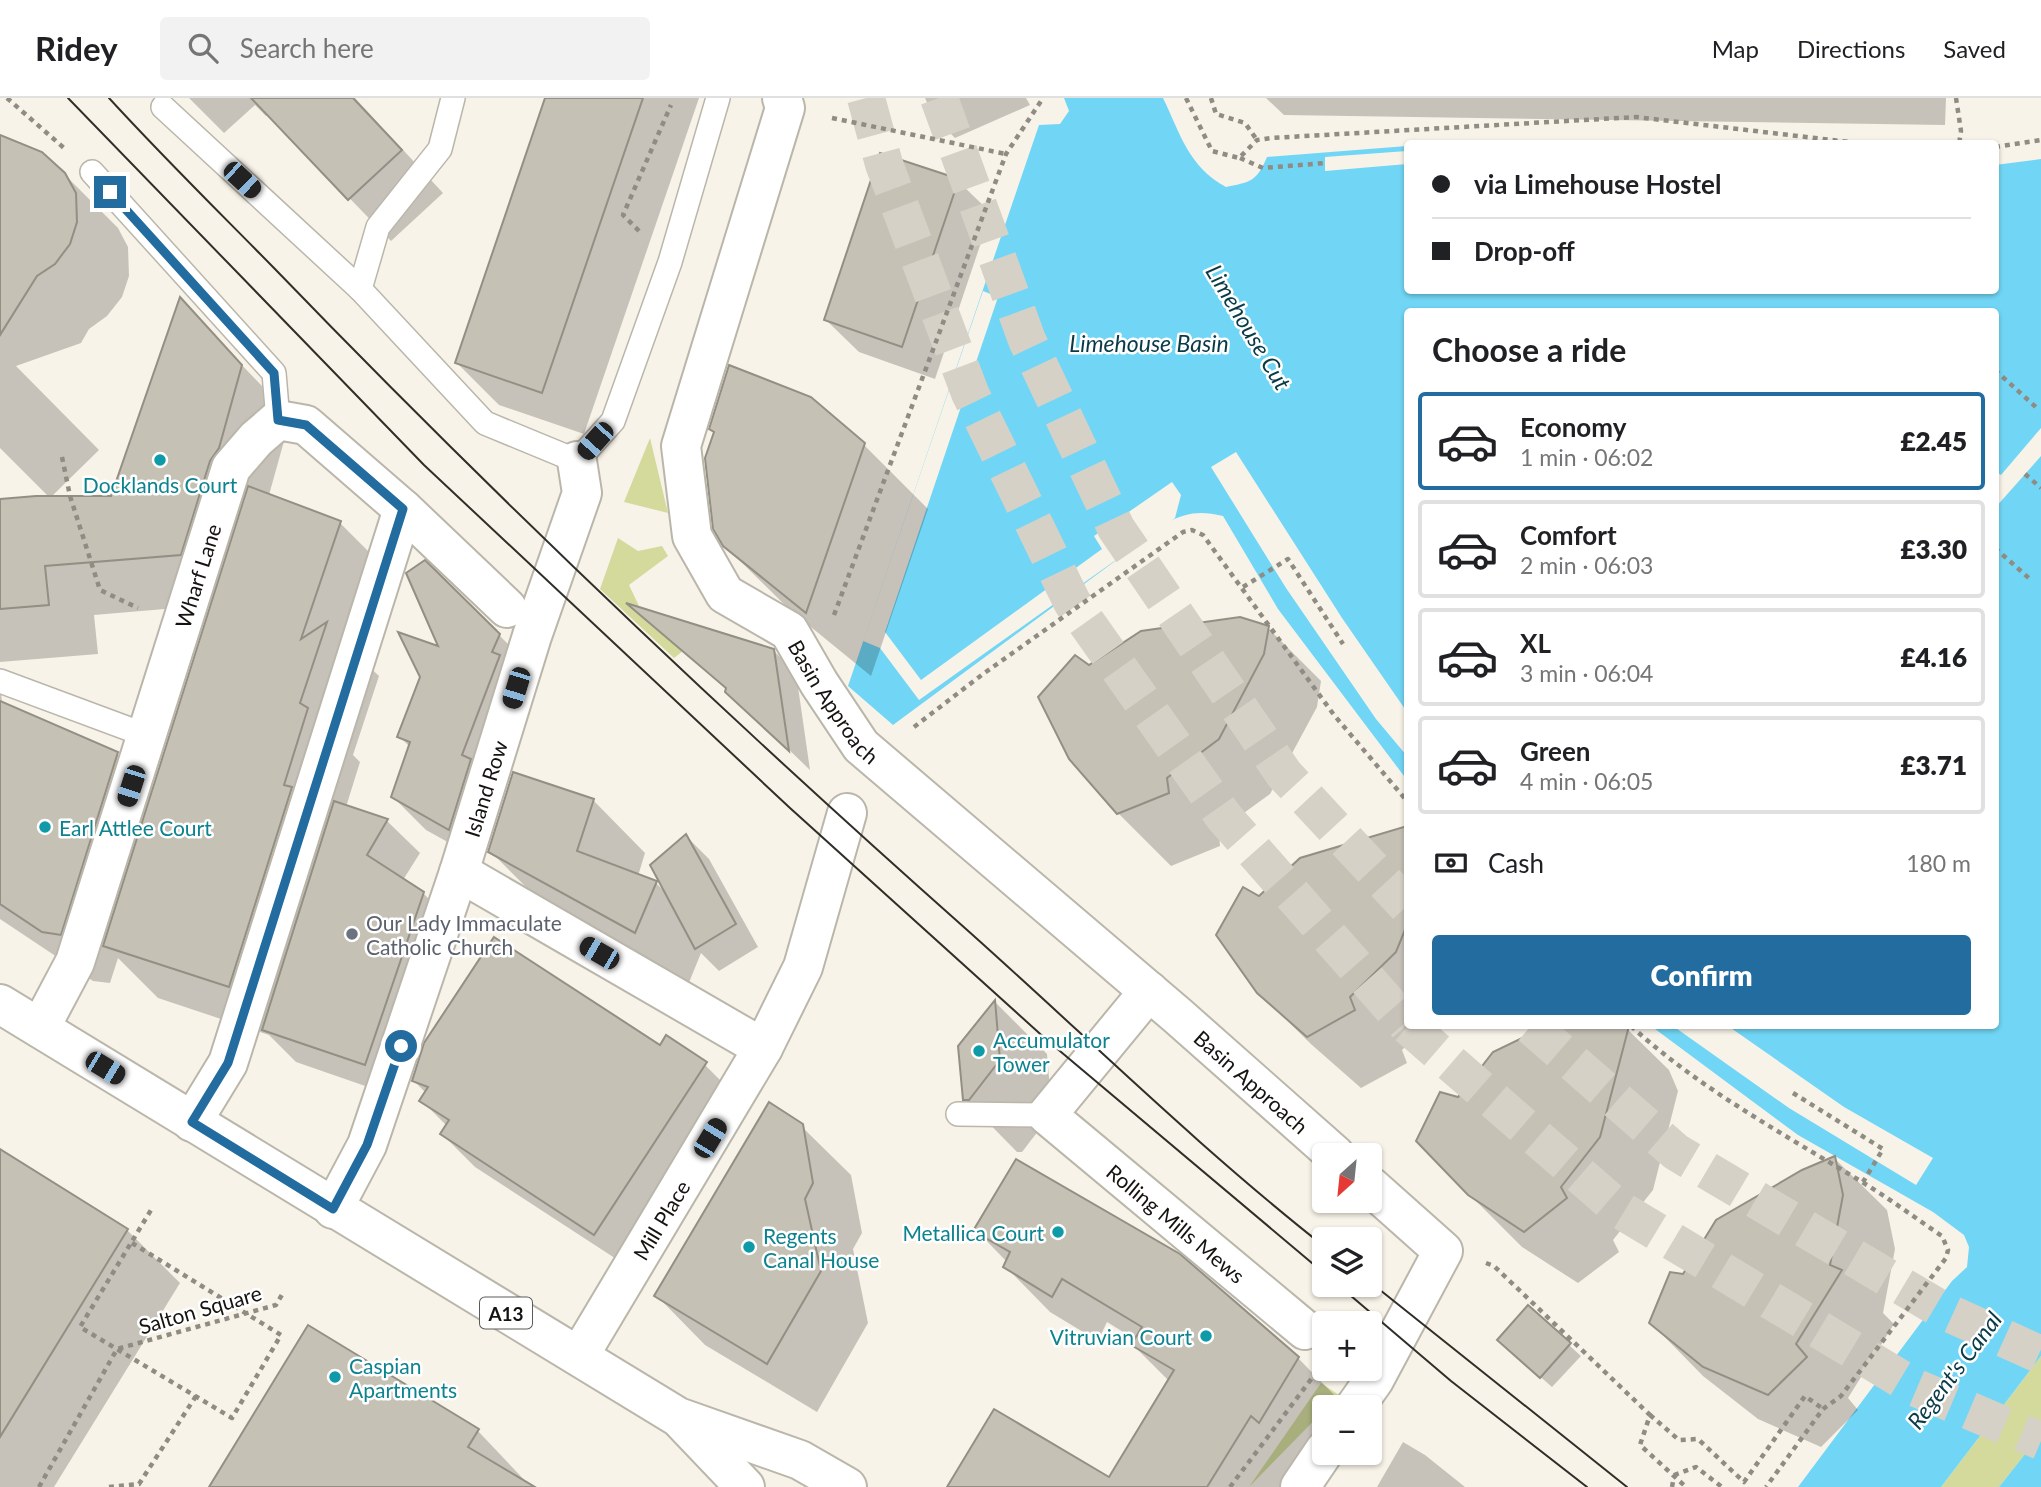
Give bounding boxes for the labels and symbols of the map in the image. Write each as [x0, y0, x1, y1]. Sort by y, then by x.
car [220, 158, 265, 202]
route end [94, 176, 126, 208]
water label: Limehouse Cut [1201, 259, 1297, 395]
water label: Limehouse Basin [1069, 329, 1229, 357]
car [574, 418, 617, 464]
marker: Docklands Court [152, 452, 168, 468]
place label: Docklands Court [83, 472, 238, 497]
street label: Wharf Lane [169, 520, 225, 631]
street label: Basin Approach [784, 635, 884, 768]
car [500, 665, 533, 711]
street label: Island Row [458, 737, 512, 840]
car [115, 763, 148, 809]
place label: Earl Attlee Court [59, 815, 212, 840]
marker: Earl Attlee Court [37, 819, 53, 835]
place label: Our Lady Immaculate Catholic Church [366, 910, 562, 959]
marker: Our Lady Immaculate Catholic Church [344, 926, 360, 942]
car [576, 933, 623, 973]
street label: Basin Approach [1190, 1024, 1314, 1138]
place label: Accumulator Tower [993, 1027, 1110, 1076]
route start [385, 1030, 417, 1062]
marker: Accumulator Tower [971, 1043, 987, 1059]
car [82, 1048, 129, 1088]
car [691, 1115, 730, 1161]
north arrow [1312, 1143, 1382, 1213]
street label: Rolling Mills Mews [1102, 1158, 1250, 1287]
street label: Mill Place [627, 1176, 695, 1264]
place label: Metallica Court [902, 1220, 1044, 1245]
place label: Regents Canal House [763, 1223, 879, 1272]
marker: Metallica Court [1050, 1224, 1066, 1240]
marker: Regents Canal House [741, 1239, 757, 1255]
street label: Salton Square [136, 1280, 264, 1338]
road number: A13 [480, 1298, 532, 1329]
water label: Regent's Canal [1901, 1306, 2007, 1434]
place label: Vitruvian Court [1050, 1324, 1192, 1349]
marker: Vitruvian Court [1198, 1328, 1214, 1344]
place label: Caspian Apartments [349, 1353, 457, 1402]
marker: Caspian Apartments [327, 1369, 343, 1385]

